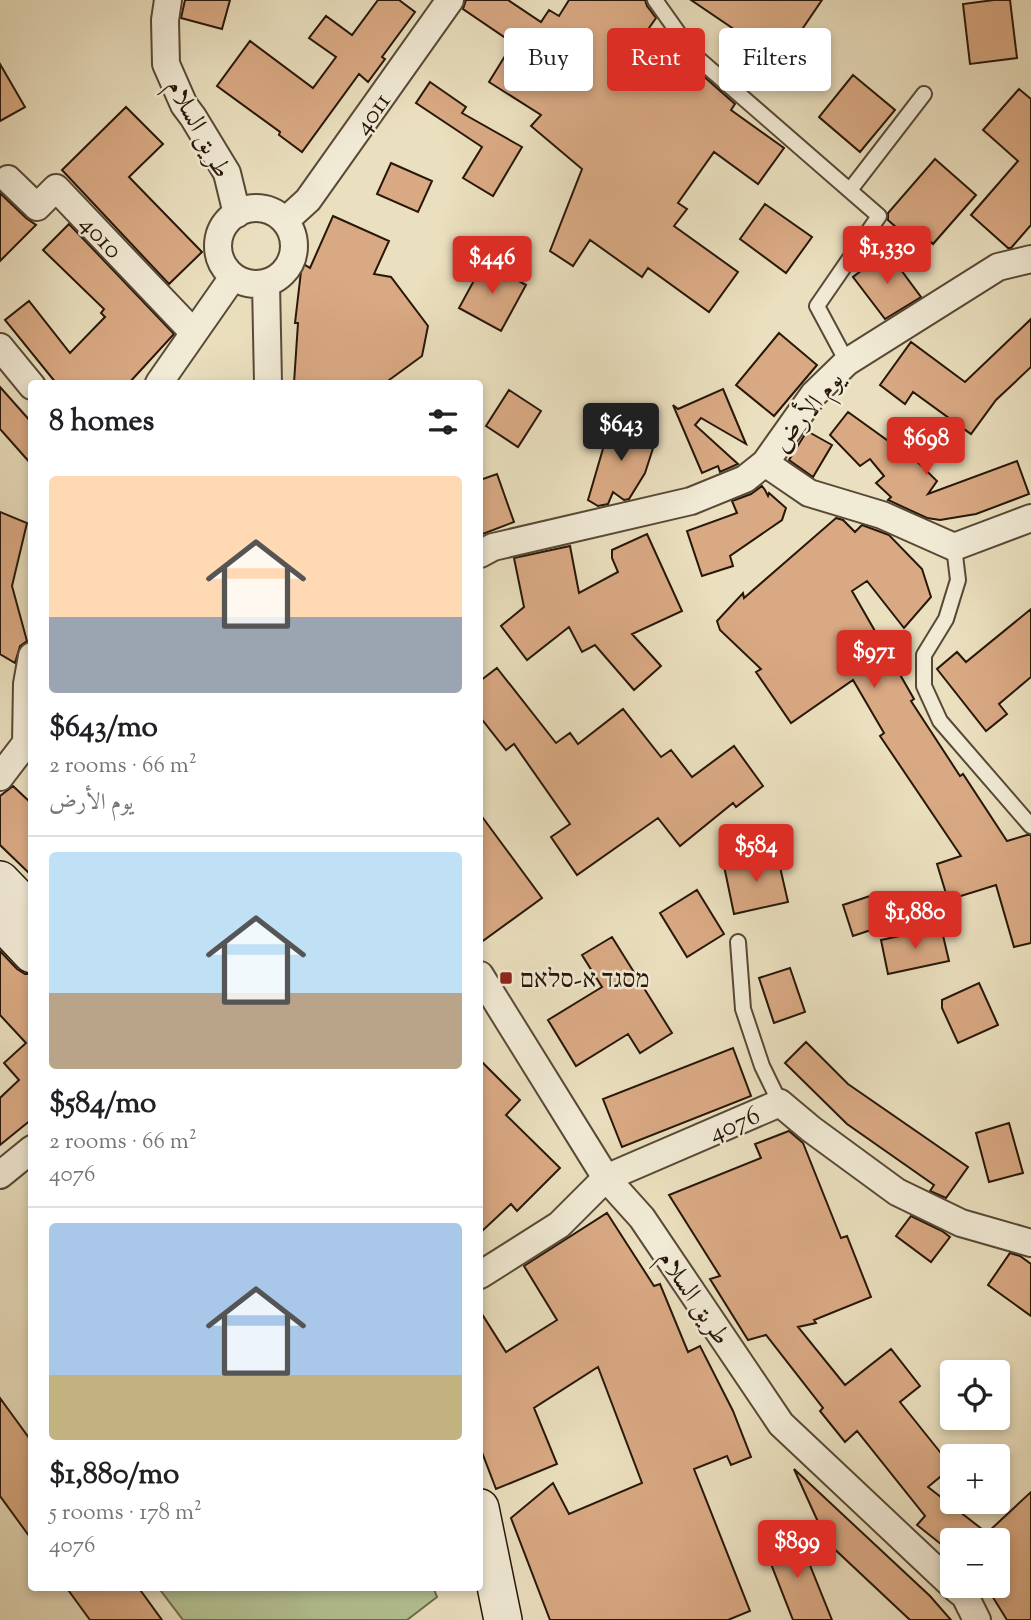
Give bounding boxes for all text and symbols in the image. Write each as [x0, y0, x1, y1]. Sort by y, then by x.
chip: Buy [504, 28, 593, 91]
chip: Rent [607, 28, 705, 91]
chip: Filters [719, 28, 831, 91]
street label: طريق السلام [154, 73, 239, 186]
street label: 4011 [345, 86, 401, 143]
street label: 4010 [70, 207, 130, 268]
pin: $1,330 [830, 226, 944, 286]
text: $1,330 [859, 232, 915, 265]
pin: $446 [451, 236, 533, 296]
text: $446 [469, 242, 515, 275]
street label: يوم الأرض [763, 361, 856, 463]
text: 8 homes [49, 401, 154, 444]
icon: filters [424, 403, 462, 441]
pin: $643 [580, 404, 662, 463]
text: $643 [599, 409, 643, 442]
pin: $698 [885, 418, 967, 477]
text: $698 [903, 423, 949, 456]
icon: home [193, 521, 319, 647]
pin: $971 [833, 630, 915, 690]
text: $971 [853, 636, 895, 669]
text: $643/mo [49, 707, 158, 750]
text: 2 rooms · 66 m² [49, 750, 197, 783]
text: يوم الأرض [49, 787, 133, 820]
pin: $584 [715, 824, 797, 884]
text: $584 [735, 830, 778, 863]
pin: $1,880 [858, 892, 972, 951]
icon: home [193, 897, 319, 1023]
text: $1,880 [885, 897, 946, 930]
place label: מסגד א-סלאם [520, 962, 649, 999]
marker: מסגד א-סלאם [498, 970, 514, 986]
text: $584/mo [49, 1083, 156, 1126]
street label: 4076 [704, 1098, 766, 1153]
text: 2 rooms · 66 m² [49, 1126, 197, 1159]
text: 4076 [49, 1159, 96, 1192]
street label: طريق السلام [646, 1243, 738, 1355]
icon: home [193, 1268, 319, 1394]
map controls [940, 1360, 1010, 1598]
button: locate [940, 1360, 1010, 1430]
button: + [940, 1444, 1010, 1514]
text: $1,880/mo [49, 1454, 179, 1497]
text: 5 rooms · 178 m² [49, 1497, 202, 1530]
pin: $899 [756, 1520, 838, 1580]
text: $899 [774, 1526, 820, 1559]
button: − [940, 1528, 1010, 1598]
text: 4076 [49, 1530, 96, 1563]

